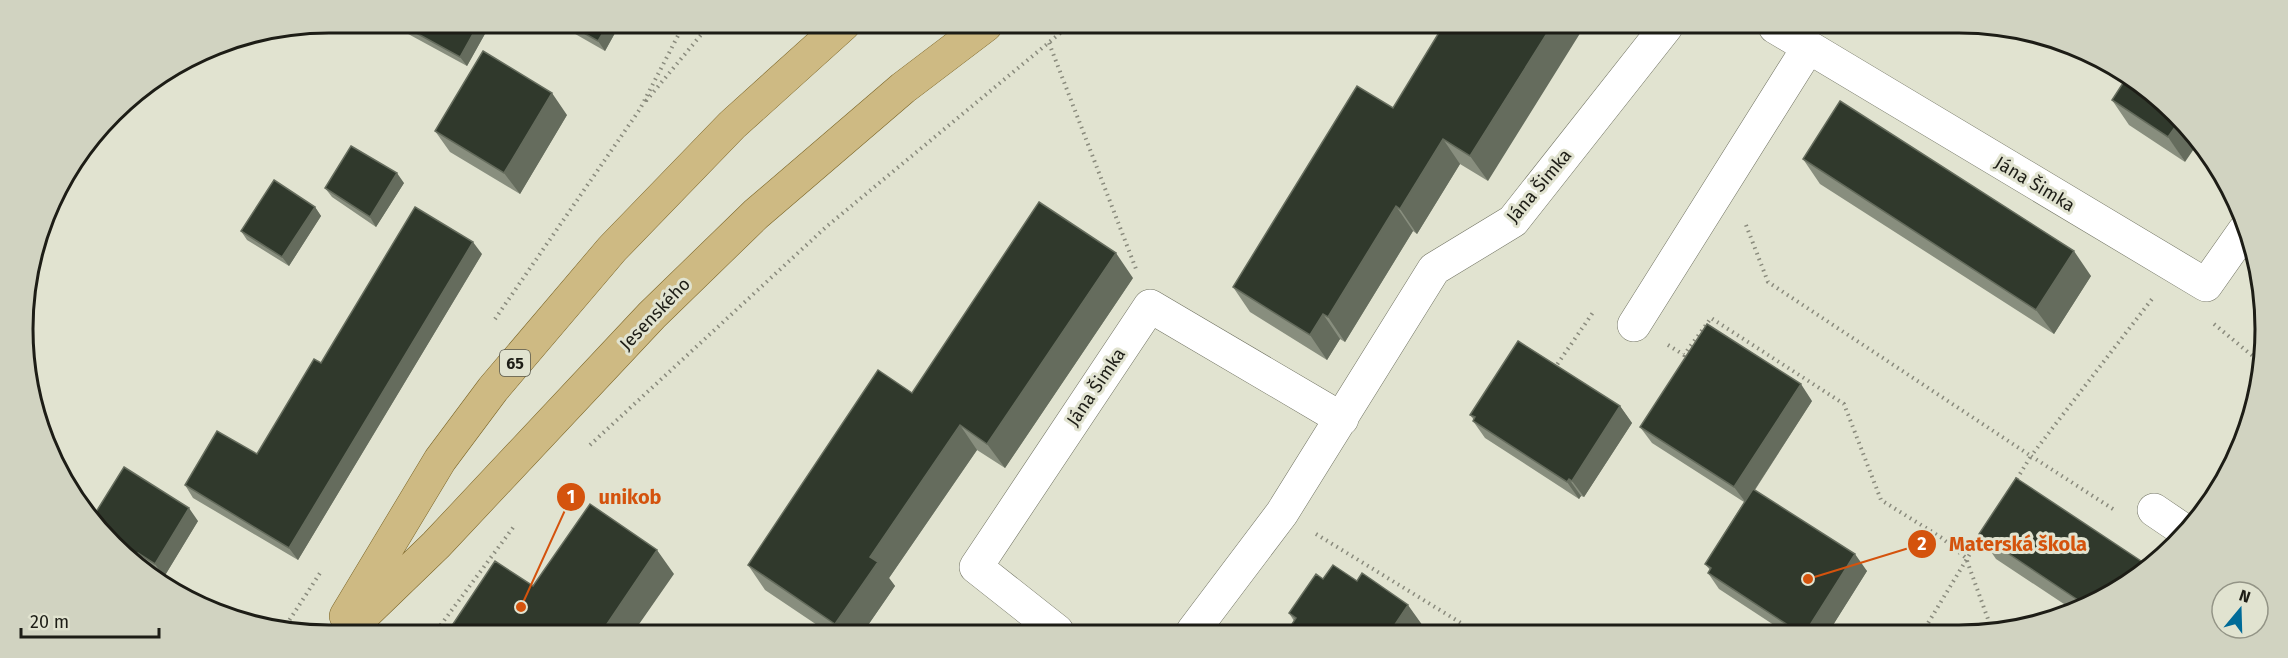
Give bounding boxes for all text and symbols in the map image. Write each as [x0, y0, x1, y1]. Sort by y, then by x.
street label: Jána Šimka [1502, 145, 1576, 227]
street label: Jána Šimka [1991, 152, 2079, 216]
street label: Jesenského [615, 273, 695, 355]
street label: Jána Šimka [1062, 344, 1130, 430]
road number: 65 [500, 350, 530, 376]
callout: unikob [556, 478, 673, 516]
text: unikob [598, 485, 662, 509]
text: 1 [567, 486, 575, 508]
callout: Materská škola [1907, 525, 2099, 563]
text: Materská škola [1949, 532, 2087, 556]
text: 2 [1917, 533, 1927, 555]
north arrow [2210, 580, 2270, 640]
text: N [2237, 586, 2253, 607]
scale bar [21, 601, 159, 639]
text: 20 m [30, 611, 69, 633]

